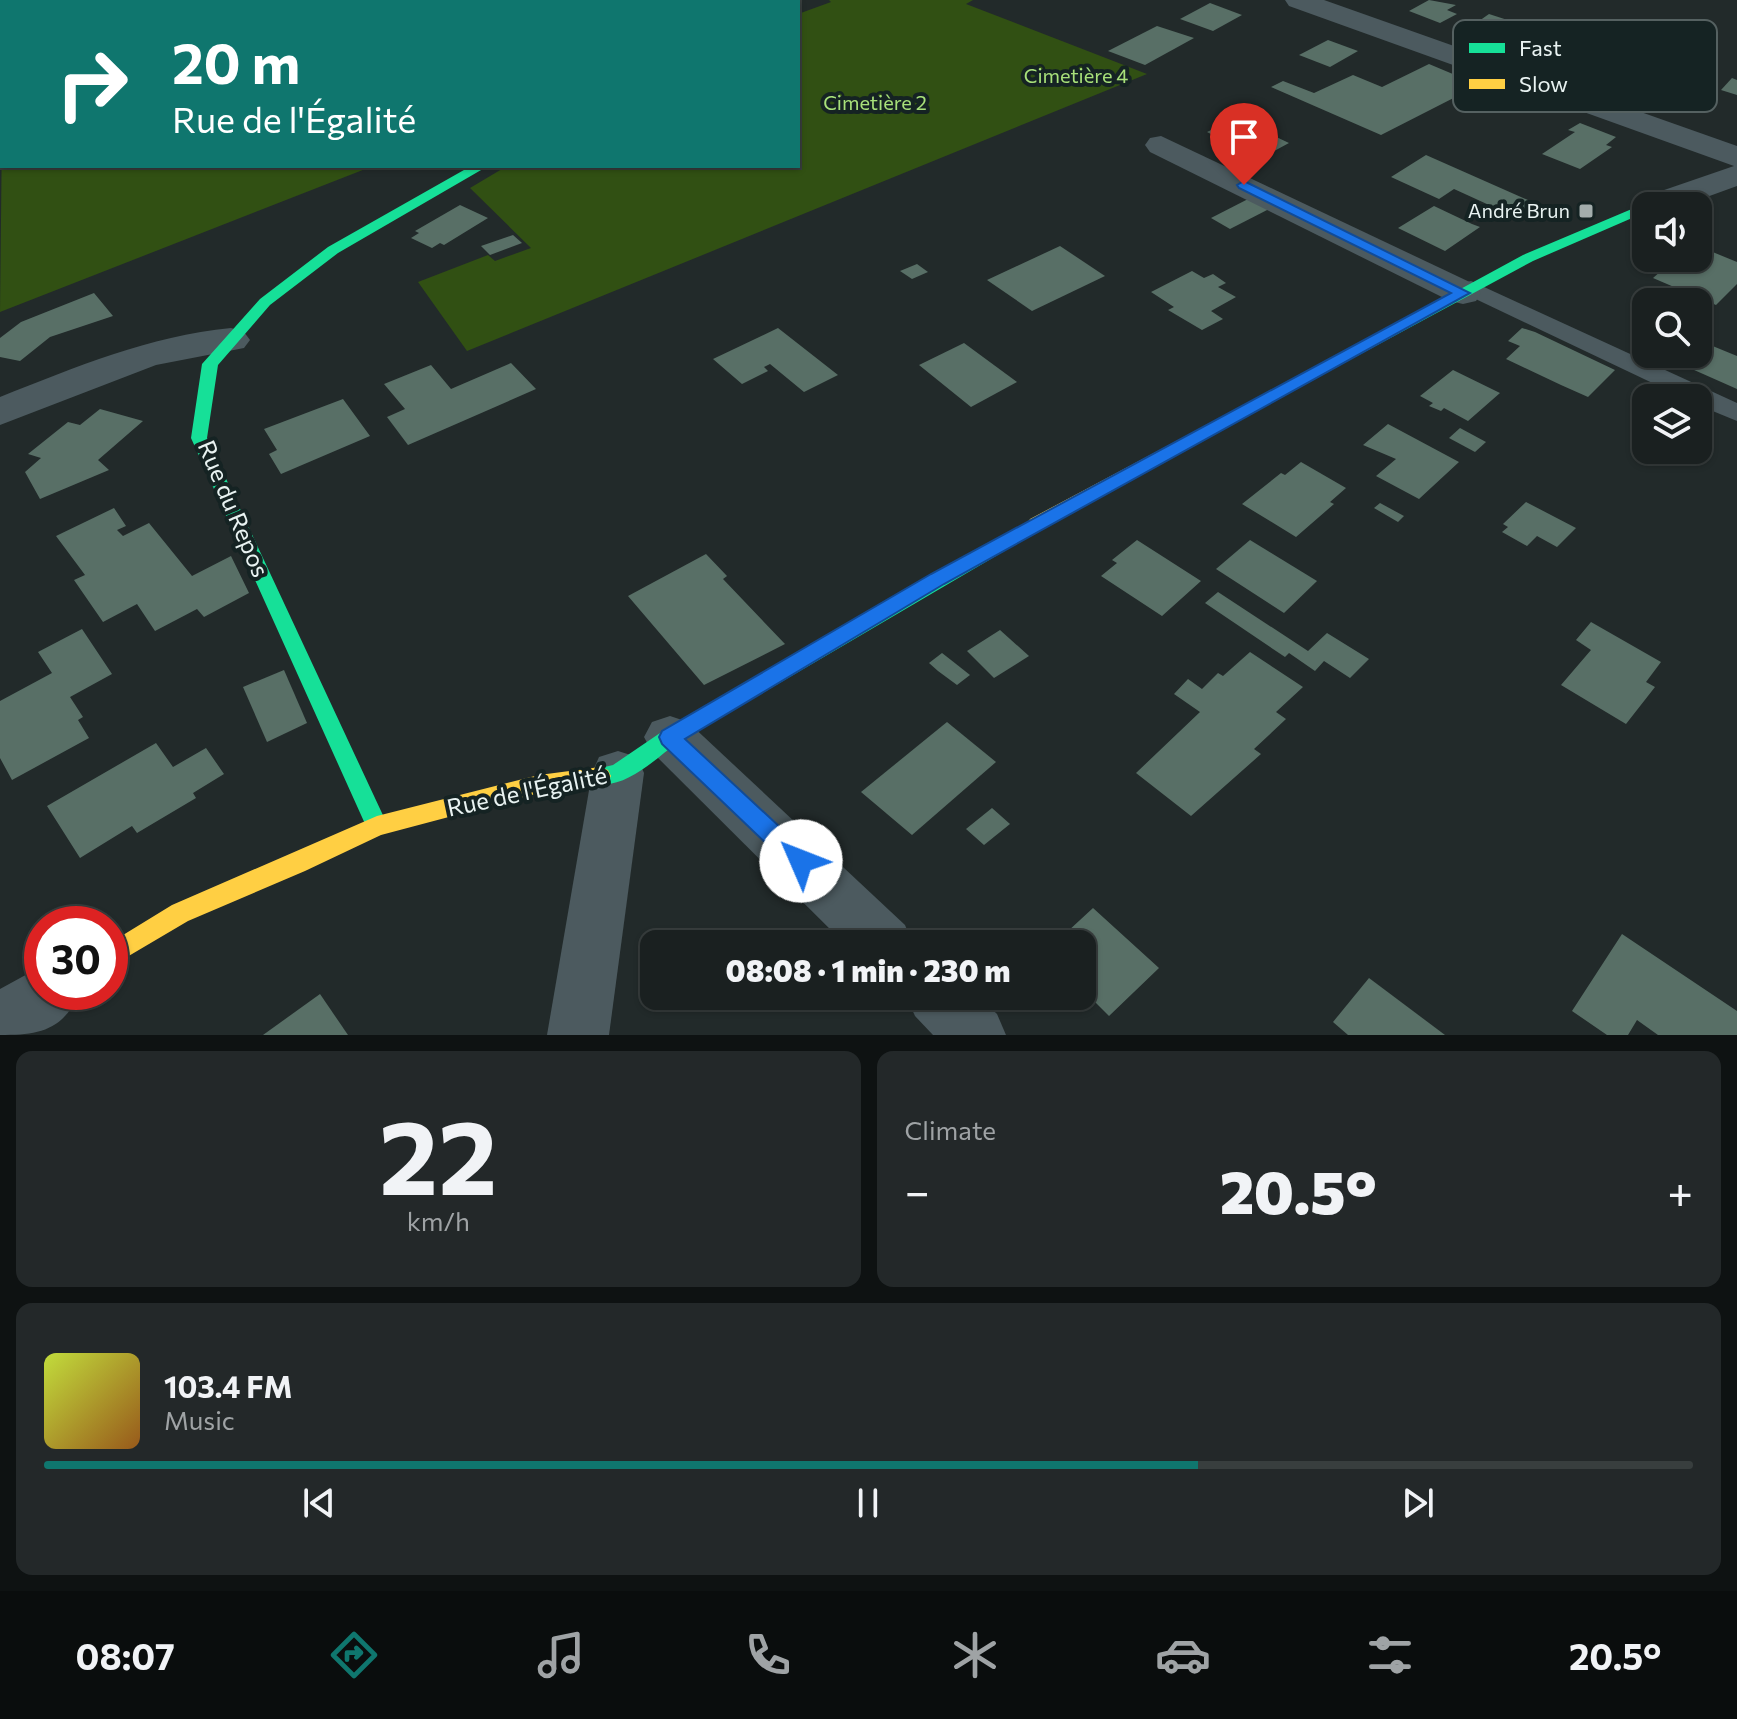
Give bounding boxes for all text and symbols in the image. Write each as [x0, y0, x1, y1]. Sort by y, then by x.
legend [1453, 20, 1717, 112]
text: 20 m [172, 27, 300, 96]
icon: right [40, 32, 144, 136]
text: Fast [1519, 34, 1562, 61]
park label: Cimetière 4 [1024, 63, 1128, 87]
text: Slow [1519, 70, 1568, 97]
park label: Cimetière 2 [823, 90, 927, 114]
text: Rue de l'Égalité [172, 96, 416, 140]
pin [1210, 103, 1278, 185]
icon: arrive [1222, 115, 1266, 159]
map controls [1632, 192, 1712, 464]
button: sound [1632, 192, 1712, 272]
place label: André Brun [1468, 198, 1570, 222]
marker: André Brun [1577, 202, 1595, 220]
button: search [1632, 288, 1712, 368]
button: layers [1632, 384, 1712, 464]
street label: Rue du Repos [193, 436, 276, 581]
street label: Rue de l'Égalité [444, 759, 609, 822]
position arrow [759, 819, 843, 903]
speed limit sign: 30 [24, 906, 128, 1010]
text: 08:08 · 1 min · 230 m [726, 951, 1010, 988]
text: 22 [379, 1089, 497, 1216]
text: Climate [905, 1114, 996, 1145]
text: 20.5° [1220, 1153, 1377, 1226]
text: − [905, 1163, 930, 1217]
text: + [1667, 1163, 1693, 1217]
text: km/h [407, 1205, 470, 1236]
text: 103.4 FM [164, 1367, 292, 1404]
text: Music [164, 1404, 235, 1435]
icon: previous [297, 1481, 341, 1525]
icon: pause [846, 1481, 890, 1525]
icon: next [1396, 1481, 1440, 1525]
icon: directions [326, 1627, 382, 1683]
icon: music [533, 1627, 589, 1683]
icon: phone [740, 1627, 796, 1683]
icon: climate [947, 1627, 1003, 1683]
icon: car [1155, 1627, 1211, 1683]
icon: filters [1362, 1627, 1418, 1683]
text: 08:07 [76, 1633, 175, 1677]
text: 20.5° [1569, 1633, 1661, 1677]

